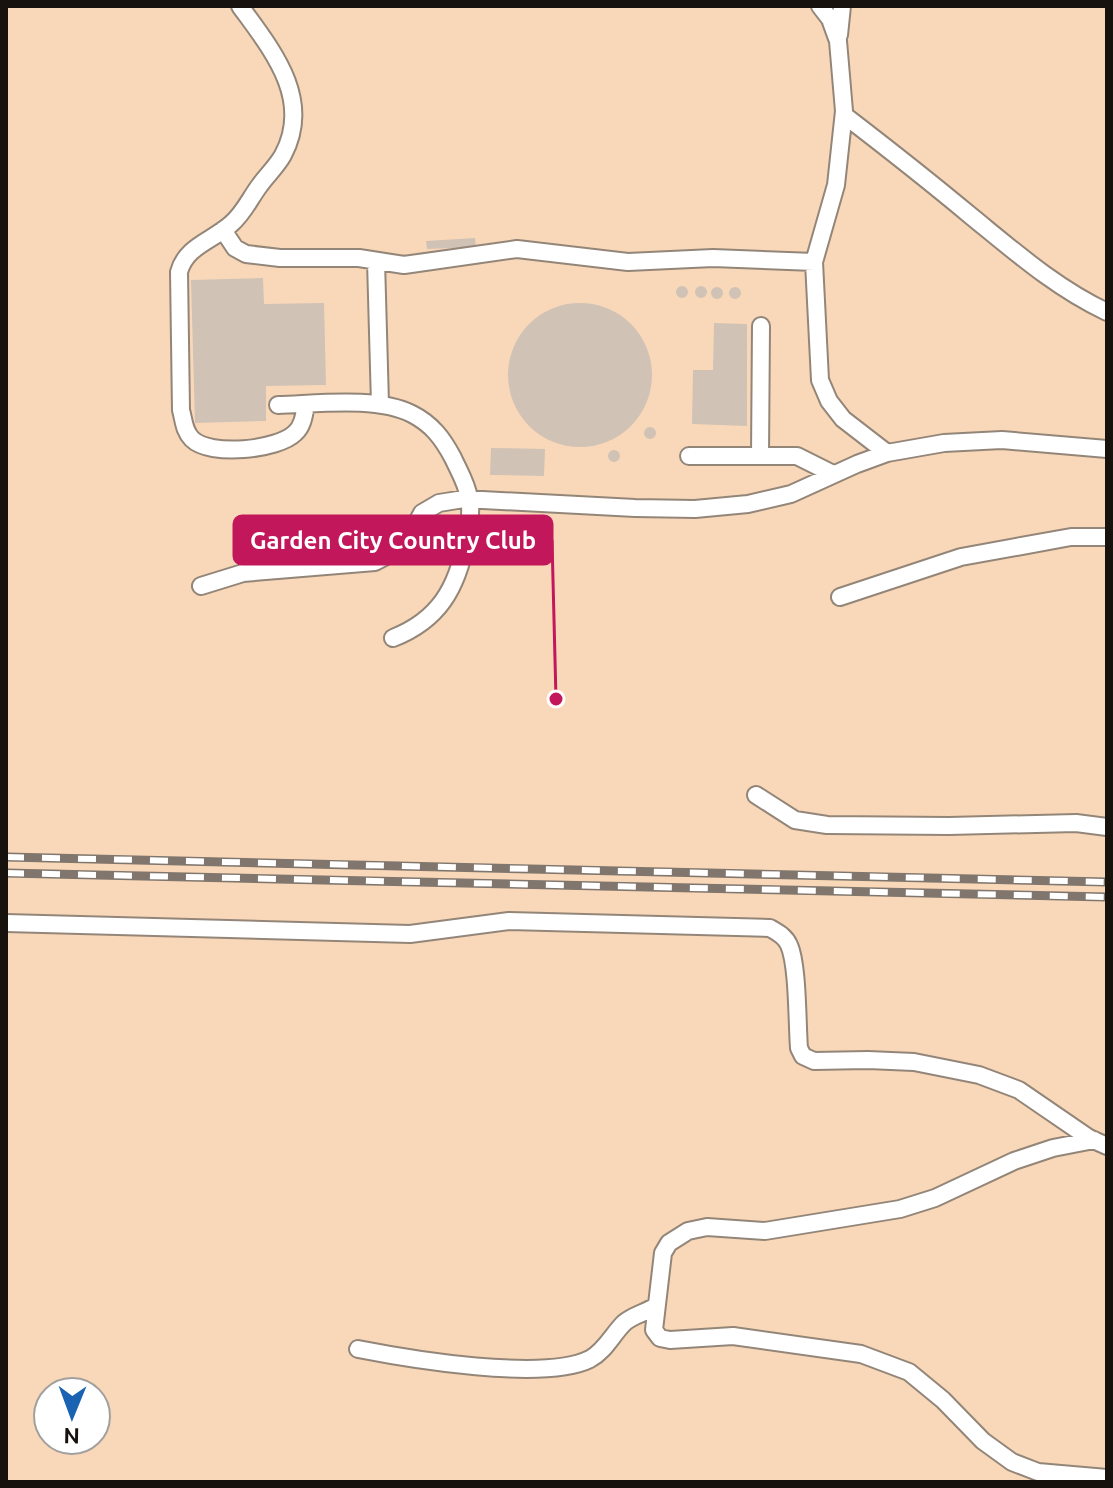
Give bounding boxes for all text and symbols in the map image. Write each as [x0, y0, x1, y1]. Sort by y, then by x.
callout: Garden City Country Club [234, 516, 552, 564]
text: Garden City Country Club [250, 527, 536, 554]
north arrow [32, 1376, 112, 1456]
text: N [63, 1424, 80, 1449]

